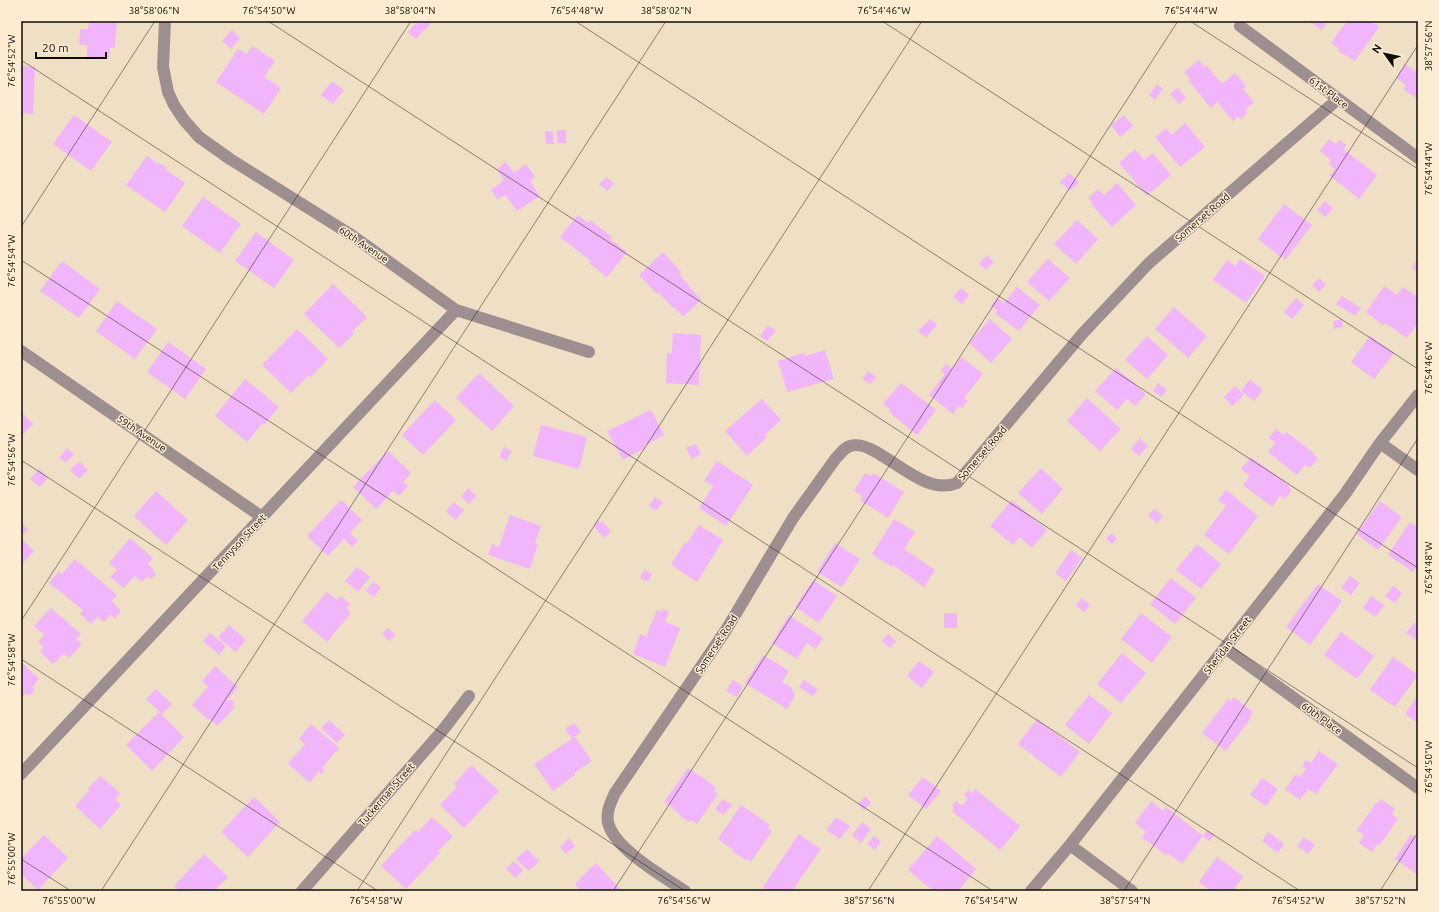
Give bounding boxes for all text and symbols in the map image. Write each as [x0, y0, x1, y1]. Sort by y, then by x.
text: 38°58'06"N [129, 5, 179, 16]
text: 76°54'50"W [243, 5, 295, 16]
text: 38°58'04"N [385, 5, 435, 16]
text: 76°54'48"W [551, 5, 603, 16]
text: 38°58'02"N [641, 5, 691, 16]
text: 76°54'46"W [858, 5, 910, 16]
text: 76°54'44"W [1165, 5, 1217, 16]
text: 38°57'56"N [1423, 21, 1434, 71]
scale bar [36, 34, 106, 60]
north arrow [1365, 34, 1405, 74]
text: 76°54'52"W [6, 35, 17, 87]
text: 20 m [42, 41, 69, 54]
text: N [1369, 42, 1384, 55]
street label: 61st Place [1307, 74, 1350, 111]
text: 76°54'44"W [1423, 143, 1434, 195]
street label: Somerset Road [1173, 191, 1232, 244]
street label: 60th Avenue [337, 224, 390, 265]
text: 76°54'54"W [6, 235, 17, 287]
text: 76°54'46"W [1423, 342, 1434, 394]
street label: 59th Avenue [115, 413, 168, 454]
street label: Somerset Road [956, 424, 1009, 483]
text: 76°54'56"W [6, 434, 17, 486]
street label: Tennyson Street [210, 512, 268, 573]
text: 76°54'48"W [1423, 542, 1434, 594]
street label: Somerset Road [693, 613, 740, 676]
street label: Sheridan Street [1202, 614, 1253, 676]
text: 76°54'58"W [6, 634, 17, 686]
street label: 60th Place [1299, 700, 1344, 737]
text: 76°54'50"W [1423, 741, 1434, 793]
street label: Tuckerman Street [356, 761, 417, 828]
text: 76°55'00"W [6, 833, 17, 885]
text: 76°55'00"W [43, 895, 95, 906]
text: 76°54'58"W [350, 895, 402, 906]
text: 76°54'56"W [658, 895, 710, 906]
text: 38°57'56"N [844, 895, 894, 906]
text: 76°54'54"W [965, 895, 1017, 906]
text: 38°57'54"N [1100, 895, 1150, 906]
text: 76°54'52"W [1272, 895, 1324, 906]
text: 38°57'52"N [1355, 895, 1405, 906]

